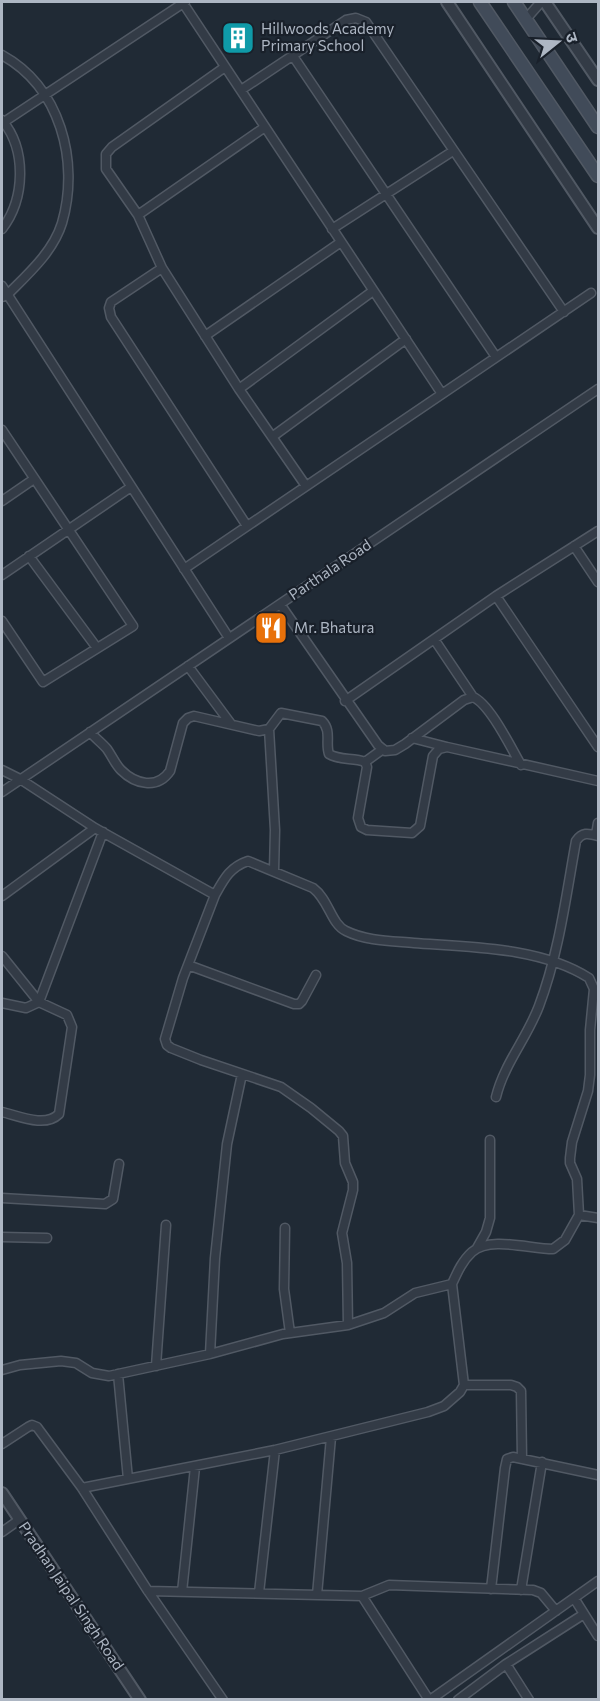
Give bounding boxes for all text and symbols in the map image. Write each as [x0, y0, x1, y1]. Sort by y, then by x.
north arrow [528, 12, 588, 72]
place label: Hillwoods Academy Primary School [261, 19, 395, 54]
building icon: Hillwoods Academy Primary School [220, 20, 256, 56]
text: उ [562, 30, 583, 45]
street label: Parthala Road [285, 535, 374, 603]
restaurant icon: Mr. Bhatura [253, 610, 289, 646]
place label: Mr. Bhatura [294, 618, 374, 636]
street label: Pradhan Jaipal Singh Road [15, 1518, 128, 1673]

